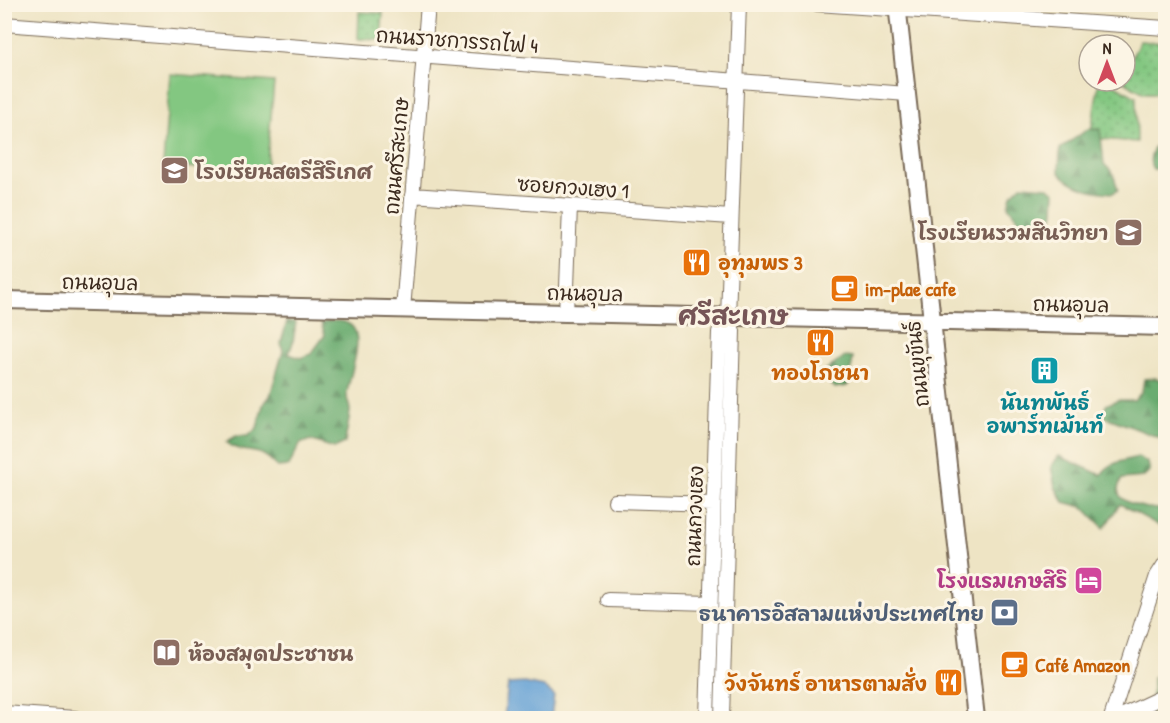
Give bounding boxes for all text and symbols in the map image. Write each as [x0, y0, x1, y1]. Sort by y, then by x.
street label: ถนนราชการรถไฟ 4 [375, 21, 539, 59]
north arrow [1077, 33, 1137, 93]
text: N [1103, 37, 1112, 59]
street label: ถนนศรีสะเกษ [377, 96, 415, 216]
school or university icon: โรงเรียนสตรีสิริเกศ [158, 155, 190, 187]
place label: โรงเรียนสตรีสิริเกศ [194, 158, 374, 185]
street label: ซอยกวงเฮง 1 [516, 170, 630, 204]
school or university icon: โรงเรียนรวมสินวิทยา [1113, 216, 1145, 248]
place label: โรงเรียนรวมสินวิทยา [917, 219, 1108, 246]
restaurant icon: อุทุมพร 3 [681, 246, 713, 278]
place label: อุทุมพร 3 [718, 249, 803, 278]
street label: ถนนอุบล [62, 268, 138, 299]
cafe icon: im-plae cafe [828, 272, 860, 304]
place label: im-plae cafe [865, 275, 956, 303]
street label: ถนนอุบล [547, 279, 623, 310]
street label: ถนนอุบล [1033, 290, 1109, 321]
district label: ศรีสะเกษ [678, 298, 789, 333]
street label: ถนนขุขันธ์ [899, 319, 938, 409]
restaurant icon: ทองโภชนา [804, 326, 836, 358]
building icon: นันทพันธ์ อพาร์ทเม้นท์ [1029, 355, 1061, 387]
place label: ทองโภชนา [771, 359, 869, 386]
place label: นันทพันธ์ อพาร์ทเม้นท์ [986, 389, 1104, 439]
street label: ถนนกวงเฮง [679, 465, 709, 567]
hotel icon: โรงแรมเกษสิริ [1072, 564, 1104, 596]
place label: โรงแรมเกษสิริ [937, 567, 1067, 594]
bank icon: ธนาคารอิสลามแห่งประเทศไทย [989, 597, 1021, 629]
place label: ธนาคารอิสลามแห่งประเทศไทย [699, 600, 984, 627]
library icon: ห้องสมุดประชาชน [151, 637, 183, 669]
place label: ห้องสมุดประชาชน [188, 640, 354, 669]
cafe icon: Café Amazon [998, 648, 1030, 680]
place label: Café Amazon [1035, 651, 1130, 678]
place label: วังจันทร์ อาหารตามสั่ง [724, 667, 927, 697]
restaurant icon: วังจันทร์ อาหารตามสั่ง [932, 667, 964, 699]

